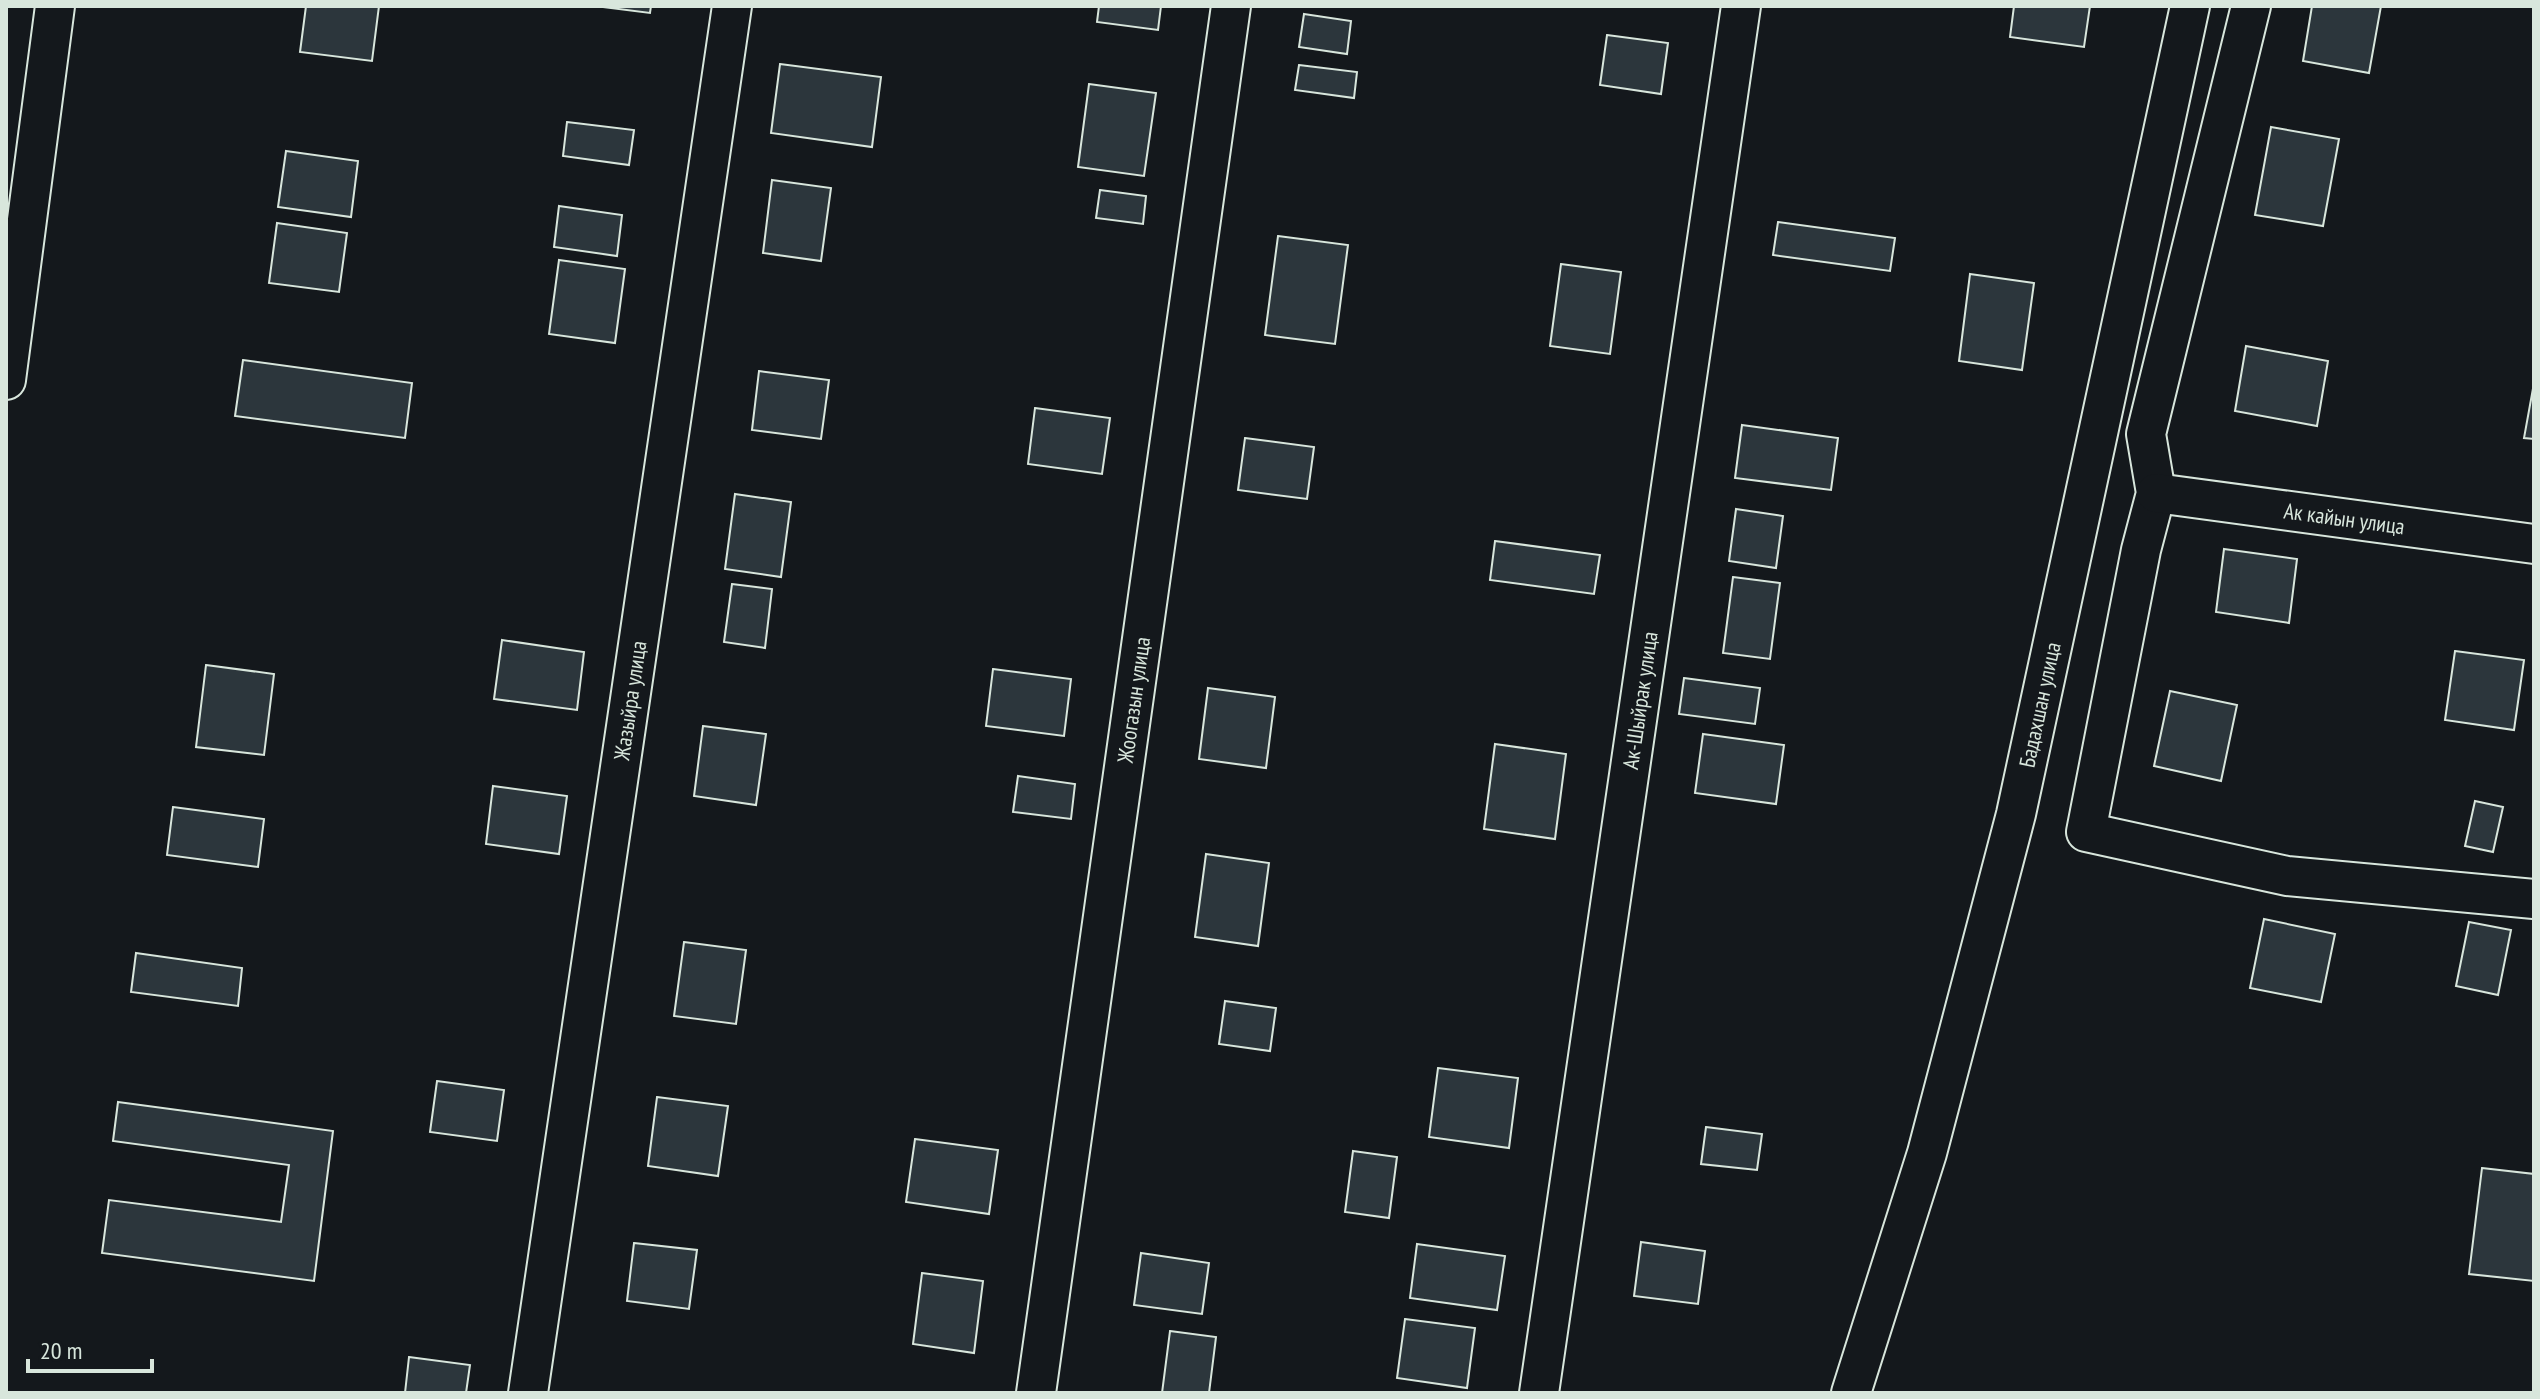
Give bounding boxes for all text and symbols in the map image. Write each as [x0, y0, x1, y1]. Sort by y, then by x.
street label: Ак кайын улица [2282, 496, 2406, 540]
street label: Ак-Шыйрак улица [1616, 630, 1664, 771]
street label: Жоогазын улица [1111, 635, 1156, 766]
street label: Жазыйра улица [607, 639, 652, 763]
street label: Бадахшан улица [2012, 640, 2067, 770]
scale bar [28, 1323, 152, 1373]
text: 20 m [40, 1335, 82, 1366]

